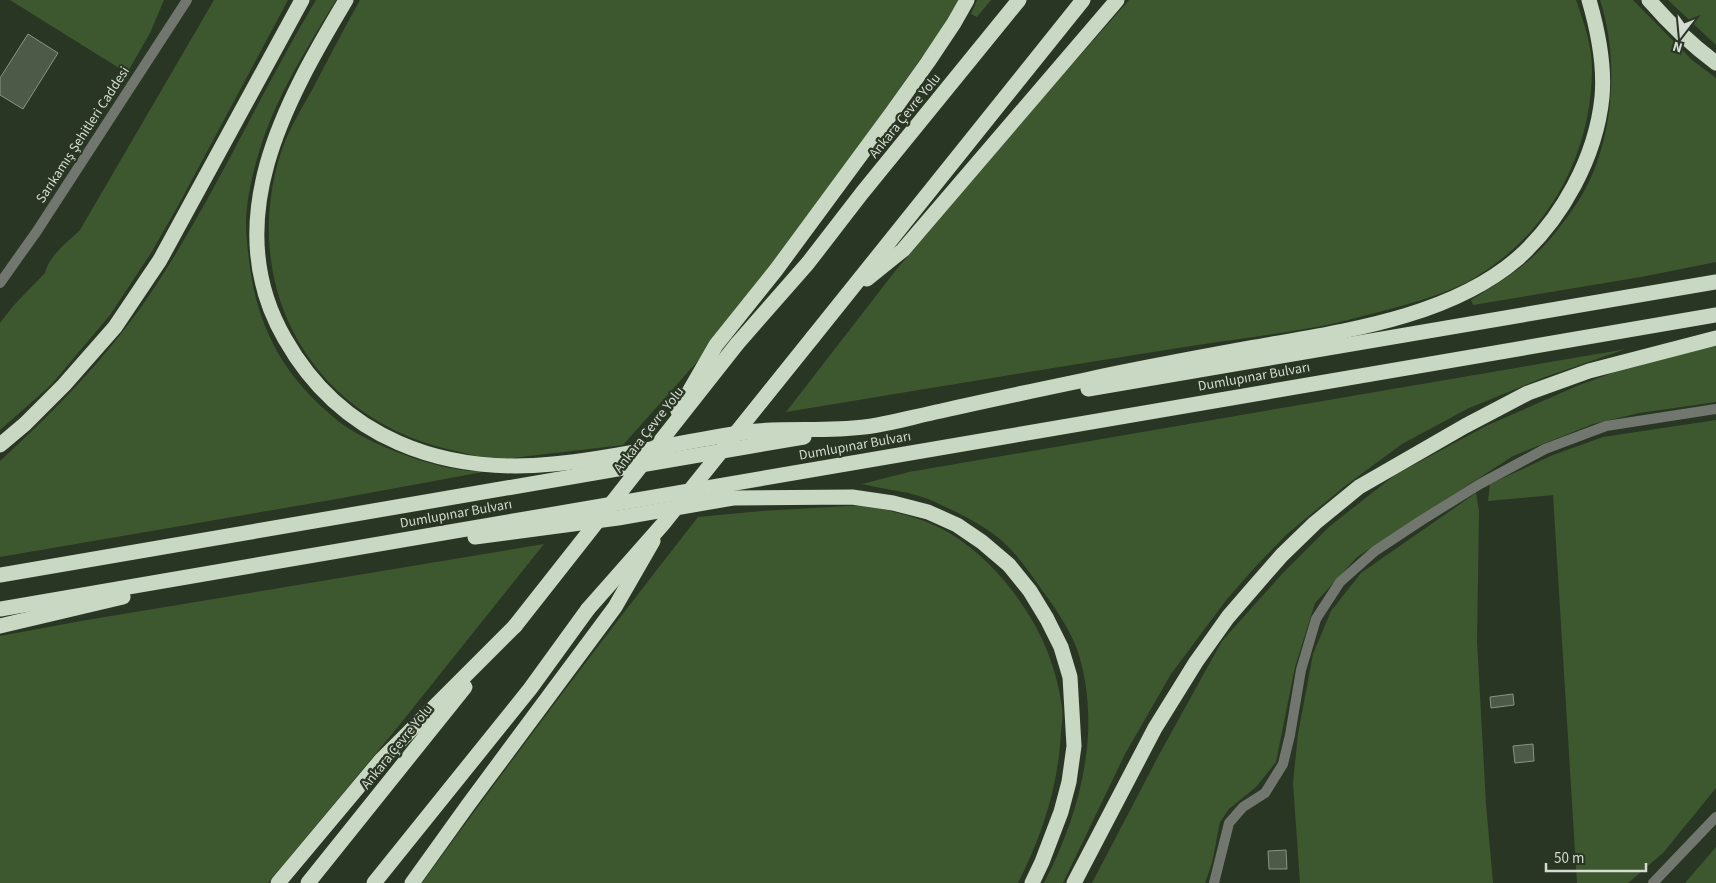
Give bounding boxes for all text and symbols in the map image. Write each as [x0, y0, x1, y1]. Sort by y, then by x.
north arrow [1656, 10, 1706, 60]
text: N [1670, 36, 1685, 57]
street label: Sarıkamış Şehitleri Caddesi [31, 63, 135, 207]
street label: Ankara Çevre Yolu [864, 69, 946, 163]
street label: Dumlupınar Bulvarı [1196, 357, 1312, 397]
street label: Ankara Çevre Yolu [609, 383, 689, 477]
street label: Dumlupınar Bulvarı [797, 426, 913, 466]
street label: Dumlupınar Bulvarı [398, 494, 514, 534]
street label: Ankara Çevre Yolu [356, 700, 438, 794]
scale bar [1546, 840, 1646, 872]
text: 50 m [1554, 848, 1584, 869]

